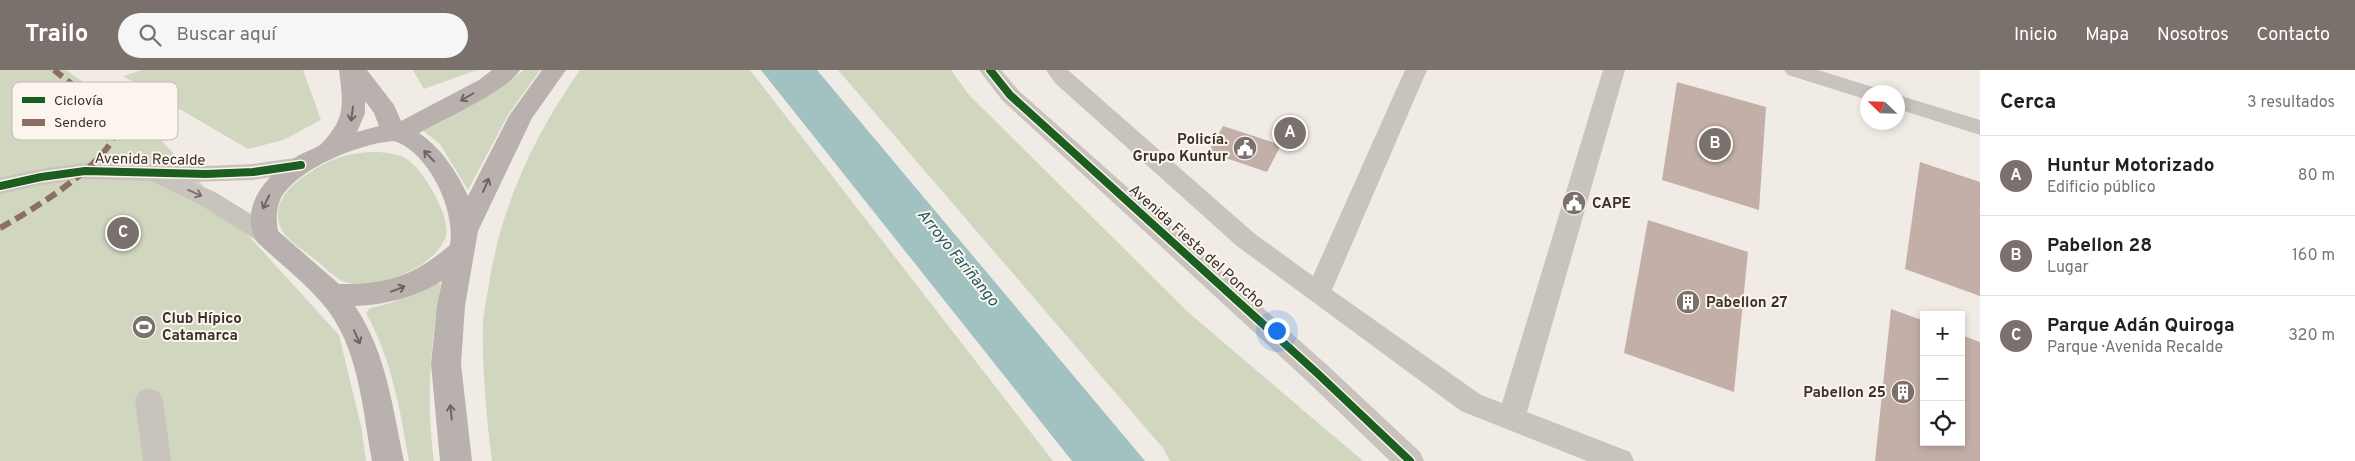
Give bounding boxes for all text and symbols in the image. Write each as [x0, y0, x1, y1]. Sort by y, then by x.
search box [118, 13, 468, 58]
text: Trailo [25, 20, 88, 50]
icon: search [136, 21, 164, 49]
text: Buscar aquí [176, 23, 276, 47]
text: Inicio [2014, 24, 2057, 47]
text: Mapa [2085, 24, 2129, 47]
text: Nosotros [2157, 24, 2229, 47]
text: Contacto [2257, 24, 2330, 47]
legend [12, 82, 178, 140]
north arrow [1860, 85, 1905, 130]
text: Cerca [2000, 89, 2056, 116]
one-way arrow [461, 92, 475, 102]
text: Ciclovía [54, 93, 103, 110]
text: 3 resultados [2247, 93, 2335, 113]
one-way arrow [347, 105, 357, 121]
pin: A [1274, 114, 1306, 152]
text: Sendero [54, 115, 107, 132]
pin: B [1699, 125, 1731, 163]
place label: Policía. Grupo Kuntur [1133, 131, 1229, 167]
public building icon: Policía. Grupo Kuntur [1232, 135, 1258, 161]
one-way arrow [423, 149, 435, 162]
street label: Avenida Recalde [94, 150, 206, 171]
text: Huntur Motorizado [2047, 154, 2214, 178]
text: A [2010, 166, 2022, 186]
text: 80 m [2298, 166, 2335, 186]
one-way arrow [482, 178, 492, 193]
text: Edificio público [2047, 178, 2156, 198]
street label: Avenida Fiesta del Poncho [1124, 181, 1268, 313]
one-way arrow [187, 188, 202, 198]
public building icon: CAPE [1561, 190, 1587, 216]
one-way arrow [261, 194, 271, 209]
place label: CAPE [1592, 195, 1631, 214]
water label: Arroyo Fariñango [912, 206, 1003, 311]
pin: C [107, 214, 139, 252]
text: Pabellon 28 [2047, 234, 2152, 258]
text: B [2010, 246, 2022, 266]
text: 160 m [2292, 246, 2335, 266]
text: Lugar [2047, 258, 2089, 278]
one-way arrow [390, 284, 405, 294]
building icon: Pabellon 27 [1675, 289, 1701, 315]
place label: Pabellon 27 [1706, 294, 1787, 313]
place label: Club Hípico Catamarca [162, 310, 242, 346]
map controls [1920, 311, 1965, 446]
button: + [1920, 311, 1965, 356]
sports icon: Club Hípico Catamarca [131, 314, 157, 340]
text: Parque Adán Quiroga [2047, 314, 2235, 338]
your location [1264, 318, 1290, 344]
text: C [2011, 326, 2021, 346]
text: 320 m [2288, 326, 2335, 346]
one-way arrow [353, 329, 363, 344]
text: Parque · Avenida Recalde [2047, 338, 2223, 358]
button: − [1920, 356, 1965, 401]
building icon: Pabellon 25 [1890, 379, 1916, 405]
place label: Pabellon 25 [1803, 384, 1886, 403]
button: locate [1920, 401, 1965, 446]
one-way arrow [446, 405, 456, 421]

